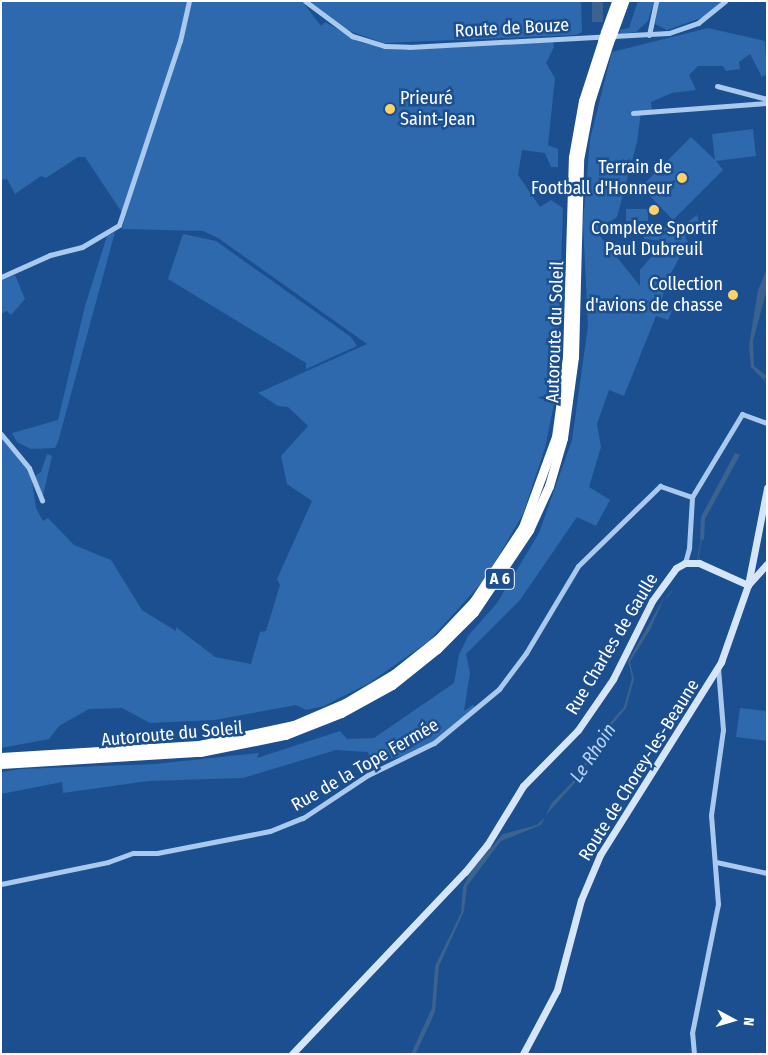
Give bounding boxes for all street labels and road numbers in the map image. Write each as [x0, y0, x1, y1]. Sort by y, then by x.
street label: Route de Bouze [454, 14, 570, 42]
street label: Autoroute du Soleil [542, 261, 568, 403]
road number: A 6 [484, 566, 516, 592]
street label: Rue Charles de Gaulle [561, 569, 663, 719]
street label: Route de Chorey-les-Beaune [574, 675, 704, 865]
street label: Rue de la Tope Fermée [288, 714, 442, 816]
street label: Autoroute du Soleil [100, 717, 244, 751]

